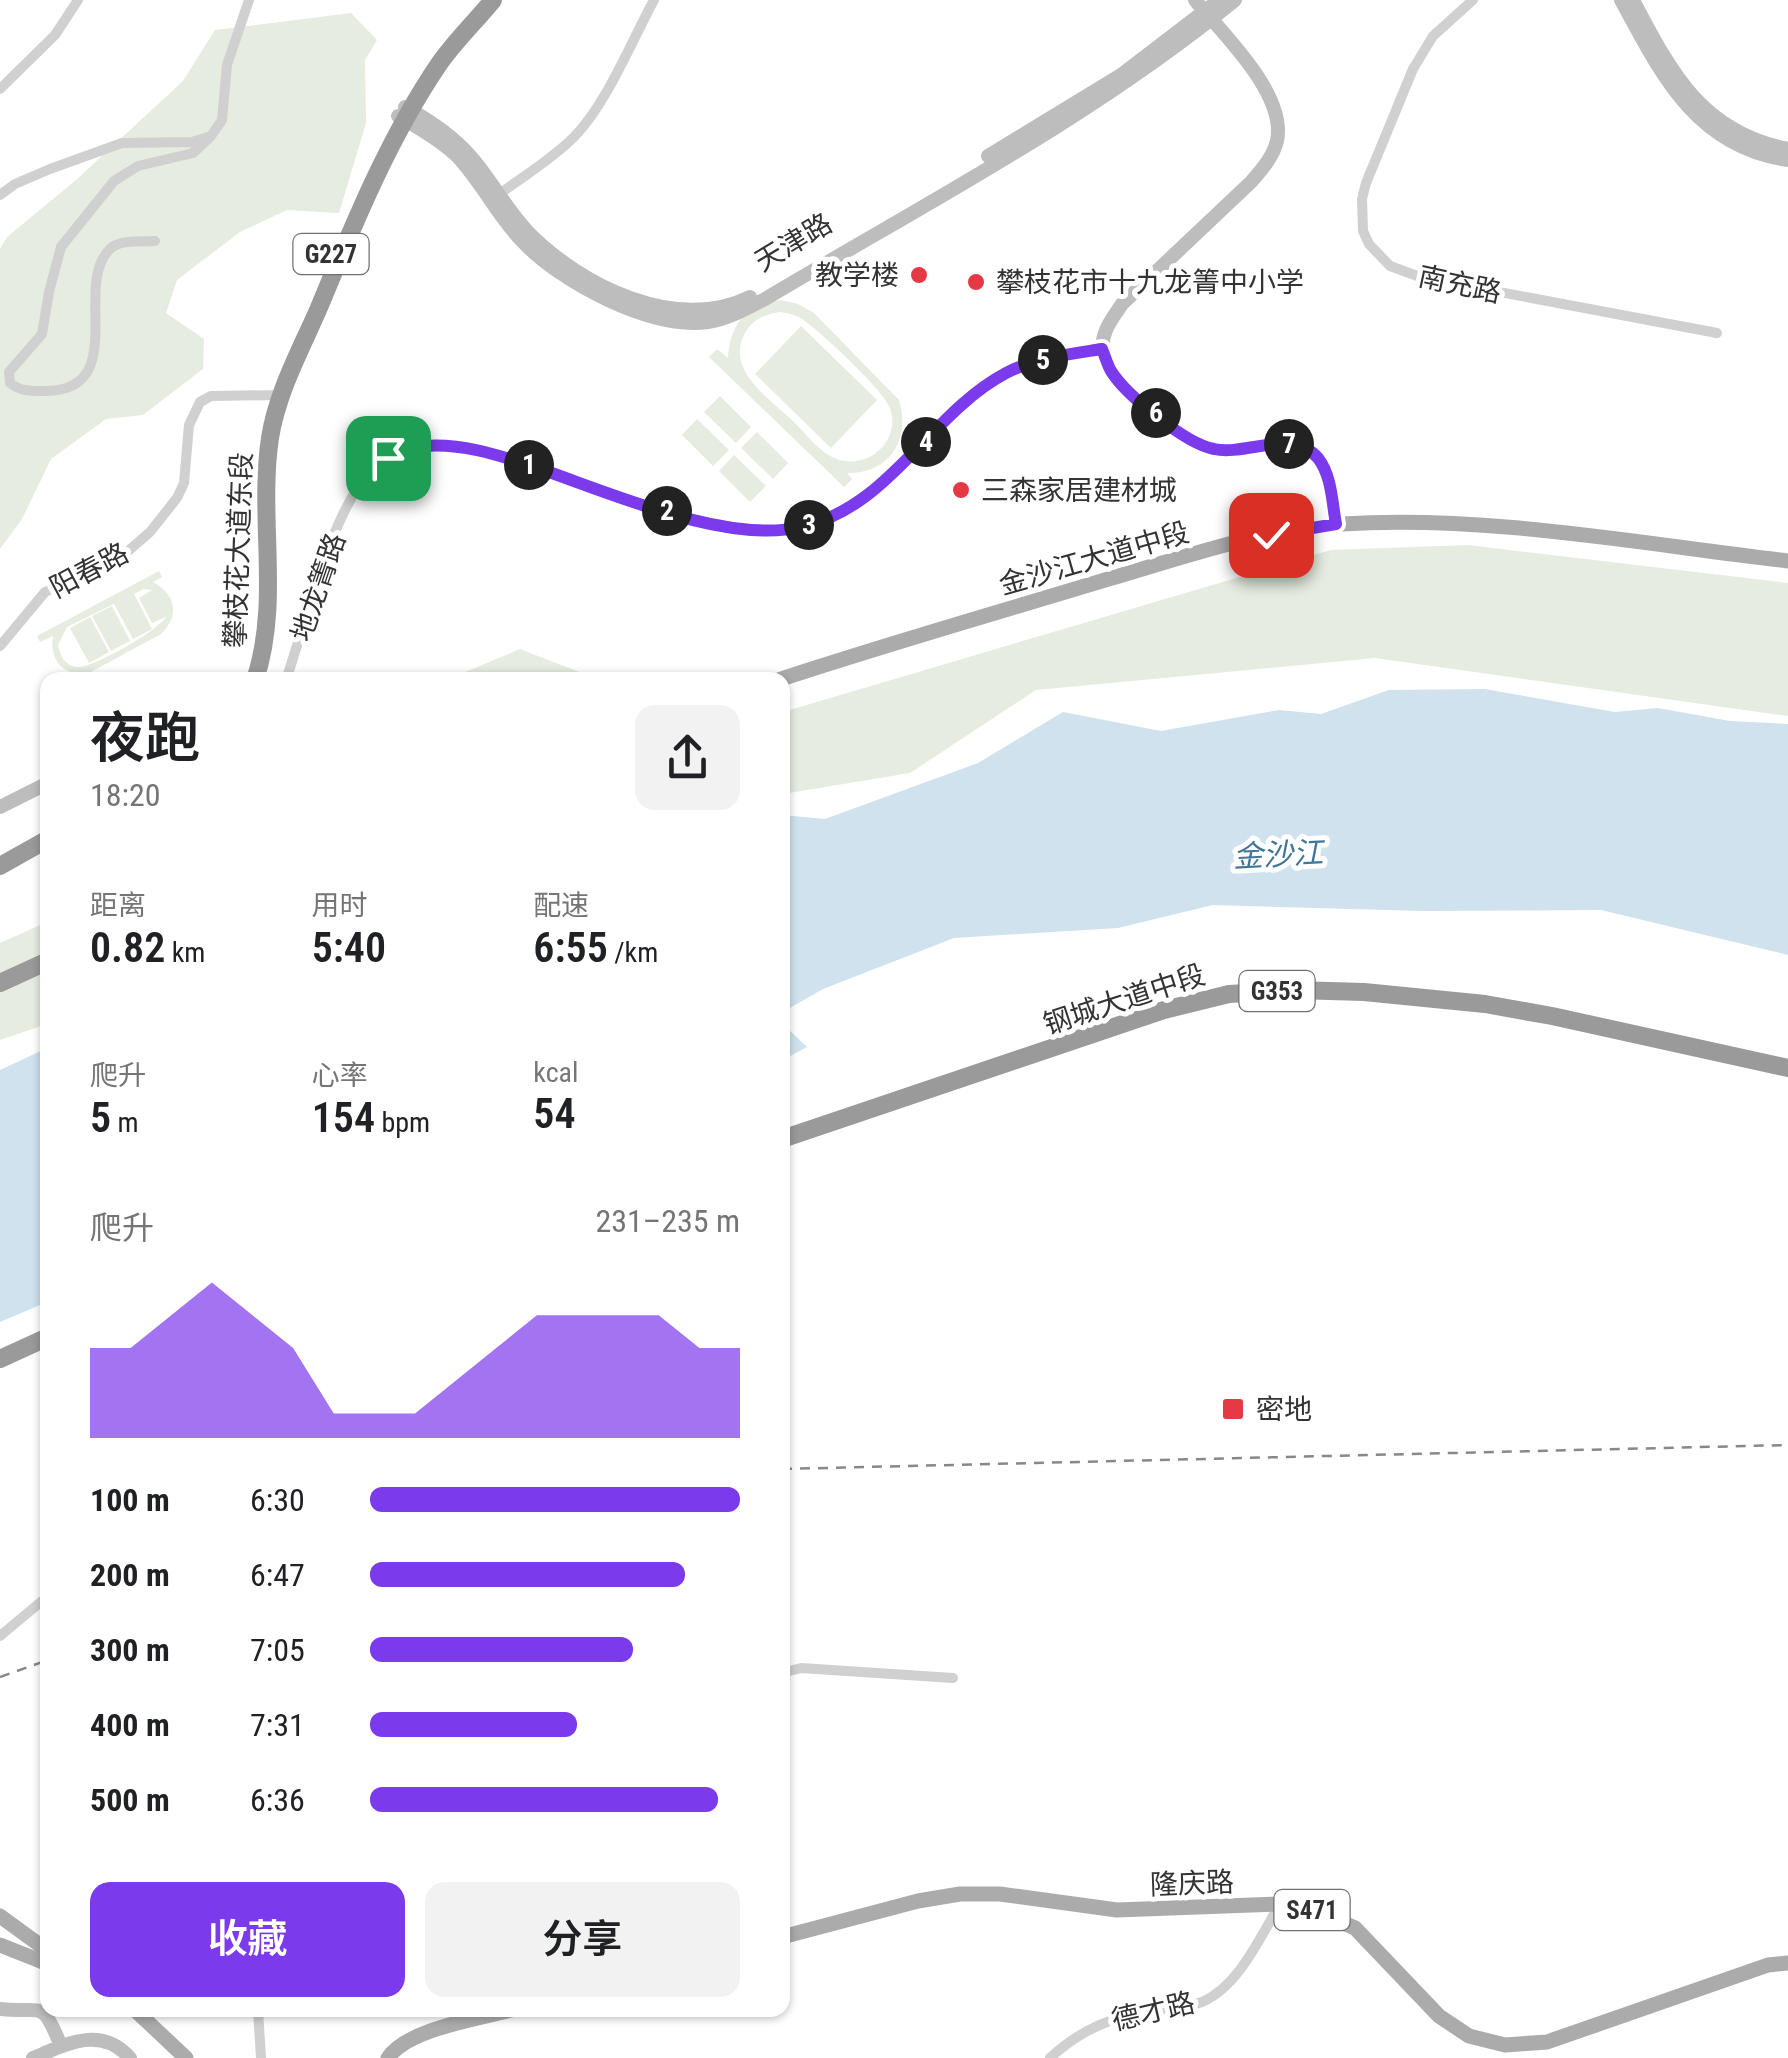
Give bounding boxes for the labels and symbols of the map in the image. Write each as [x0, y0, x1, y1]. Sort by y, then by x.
street label: 天津路 [749, 207, 838, 278]
road number: G227 [294, 234, 368, 274]
place label: 教学楼 [815, 259, 899, 292]
street label: 南充路 [1415, 260, 1504, 309]
marker: 教学楼 [908, 264, 930, 286]
place label: 攀枝花市十九龙箐中小学 [996, 266, 1304, 299]
marker: 攀枝花市十九龙箐中小学 [965, 271, 987, 293]
pin: 5 [1018, 335, 1068, 385]
pin: 6 [1131, 388, 1181, 438]
pin [346, 416, 431, 501]
pin: 4 [901, 417, 951, 467]
pin: 7 [1264, 419, 1314, 469]
pin: 1 [504, 440, 554, 490]
street label: 攀枝花大道东段 [219, 451, 258, 649]
place label: 三森家居建材城 [981, 474, 1177, 507]
marker: 三森家居建材城 [950, 479, 972, 501]
pin: 2 [642, 486, 692, 536]
pin [1229, 493, 1314, 578]
pin: 3 [784, 500, 834, 550]
street label: 金沙江大道中段 [995, 516, 1193, 601]
street label: 地龙箐路 [285, 529, 352, 645]
street label: 阳春路 [44, 536, 134, 605]
water label: 金沙江 [1232, 835, 1327, 874]
street label: 钢城大道中段 [1039, 958, 1209, 1041]
road number: G353 [1240, 971, 1314, 1011]
place label: 密地 [1256, 1393, 1312, 1426]
marker: 密地 [1220, 1396, 1246, 1422]
street label: 隆庆路 [1149, 1866, 1235, 1901]
road number: S471 [1274, 1890, 1350, 1930]
street label: 德才路 [1108, 1986, 1198, 2037]

